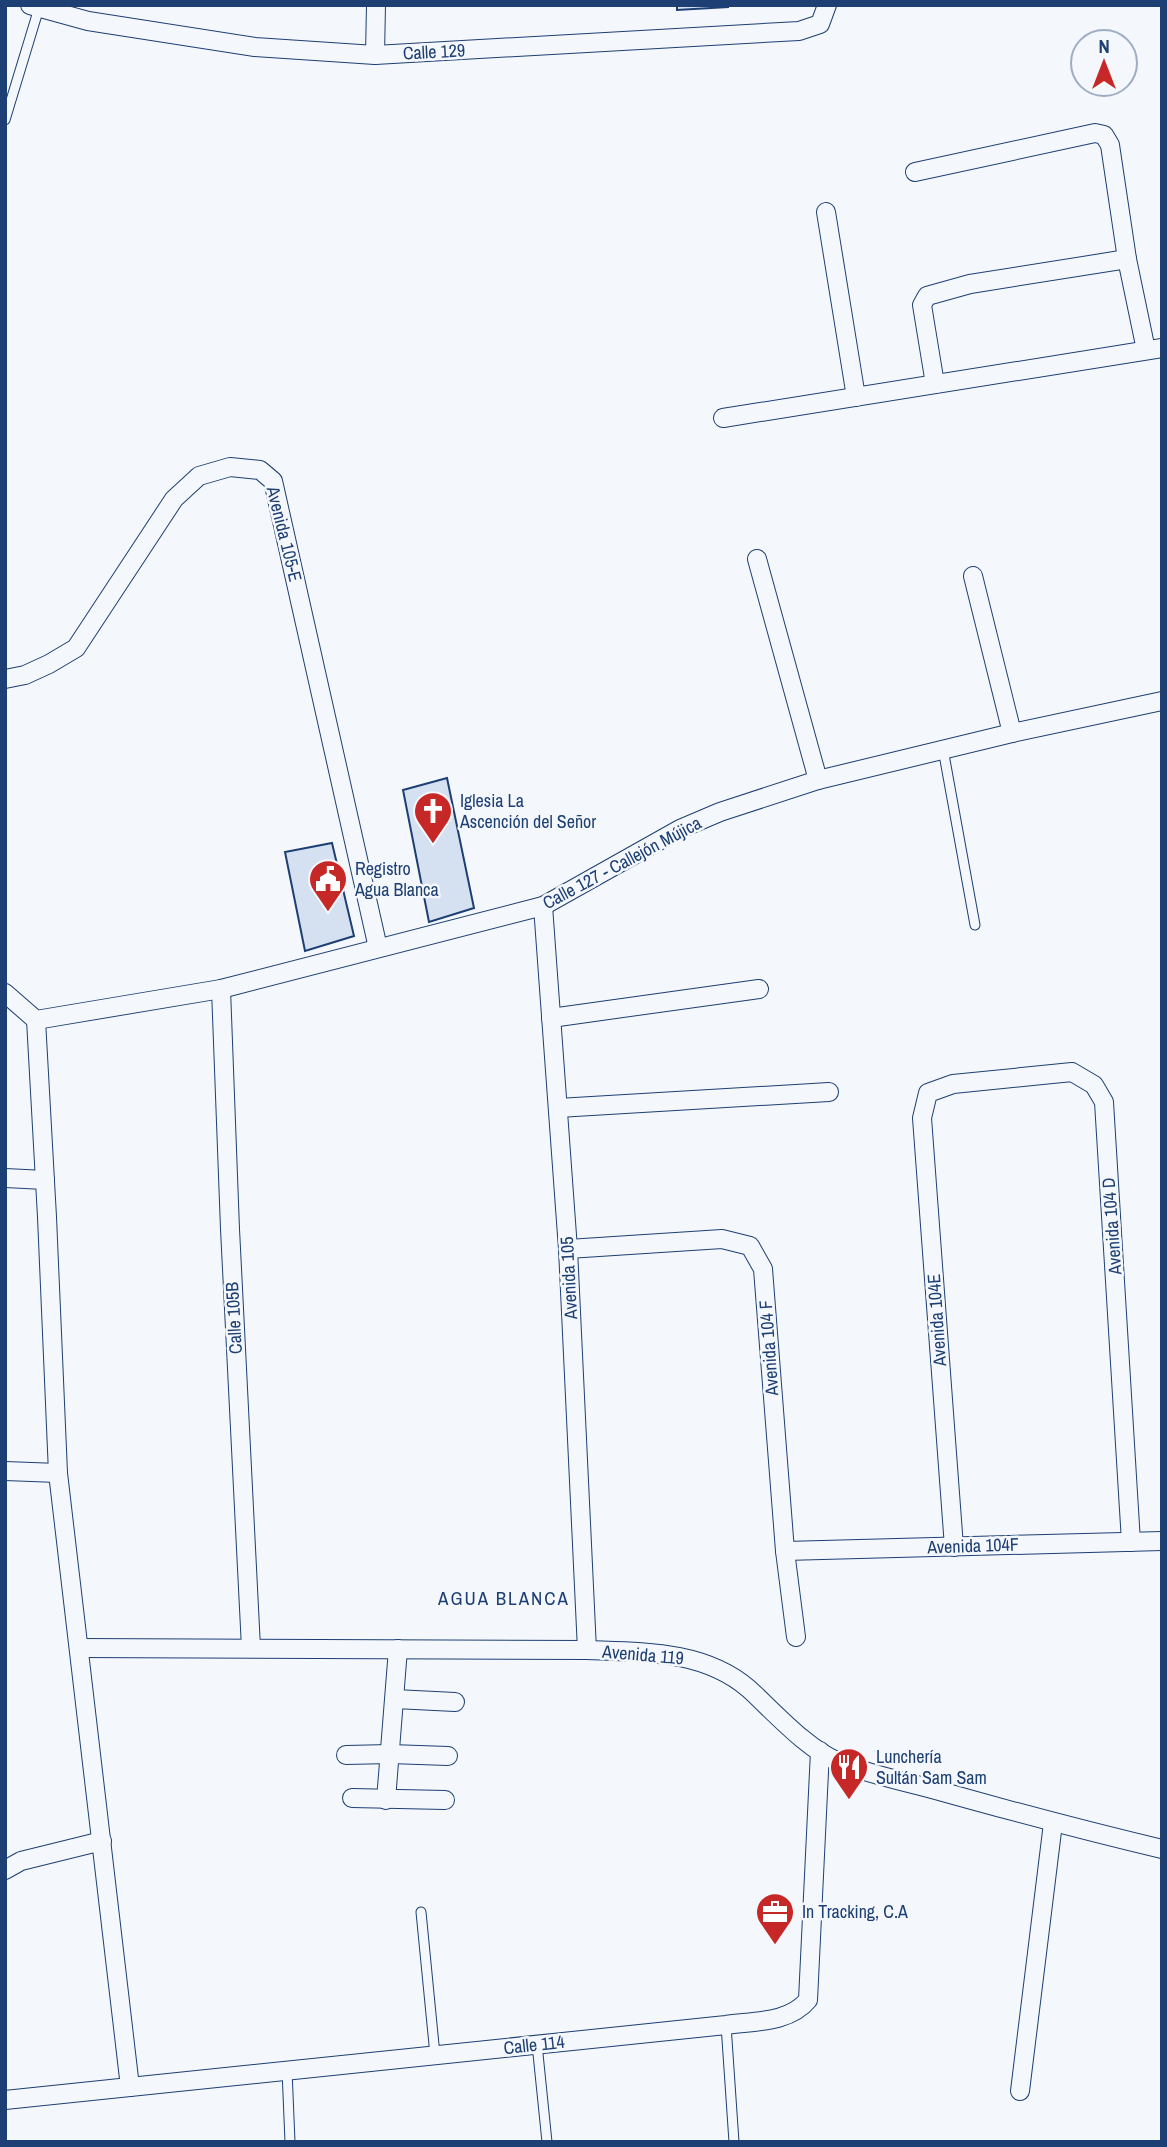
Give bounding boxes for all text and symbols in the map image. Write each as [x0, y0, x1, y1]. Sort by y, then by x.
north arrow [1069, 28, 1139, 98]
text: N [1098, 33, 1110, 59]
street label: Calle 129 [402, 37, 466, 66]
street label: Avenida 105-E [260, 483, 308, 584]
place label: Iglesia La Ascención del Señor [459, 788, 596, 834]
church icon: Iglesia La Ascención del Señor [412, 790, 454, 845]
street label: Calle 127 - Callejón Mújica [538, 810, 705, 915]
place label: Registro Agua Blanca [354, 856, 439, 902]
public building icon: Registro Agua Blanca [307, 858, 349, 913]
street label: Avenida 104 D [1096, 1177, 1127, 1276]
street label: Avenida 105 [554, 1236, 583, 1321]
street label: Avenida 104E [921, 1273, 952, 1368]
street label: Calle 105B [219, 1281, 248, 1355]
street label: Avenida 104 F [753, 1299, 784, 1398]
street label: Avenida 104F [926, 1531, 1019, 1560]
district label: AGUA BLANCA [437, 1585, 570, 1611]
street label: Avenida 119 [600, 1638, 685, 1671]
place label: Lunchería Sultán Sam Sam [876, 1744, 987, 1790]
restaurant icon: Lunchería Sultán Sam Sam [828, 1746, 870, 1801]
office icon: In Tracking, C.A [754, 1891, 796, 1946]
place label: In Tracking, C.A [802, 1899, 908, 1924]
street label: Calle 114 [502, 2029, 566, 2060]

